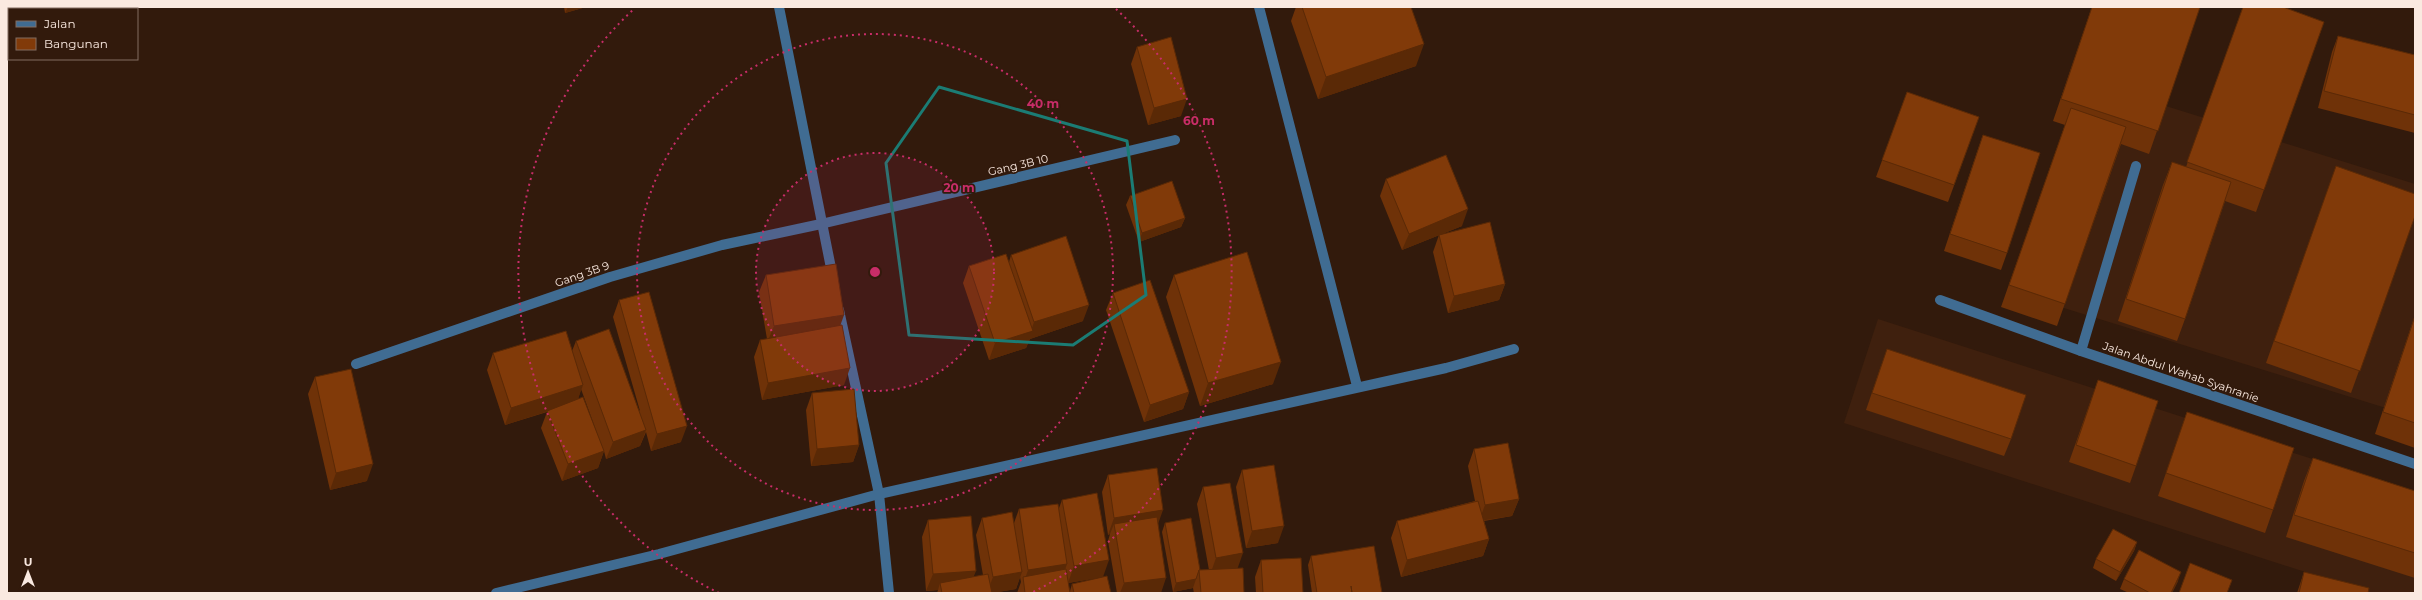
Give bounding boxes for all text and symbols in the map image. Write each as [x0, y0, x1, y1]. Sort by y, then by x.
legend [8, 8, 138, 60]
text: Jalan [43, 16, 76, 31]
text: Bangunan [44, 36, 108, 51]
text: 40 m [1027, 96, 1059, 111]
text: 60 m [1183, 113, 1215, 128]
street label: Gang 3B 10 [986, 151, 1050, 179]
text: 20 m [943, 180, 975, 195]
street label: Gang 3B 9 [553, 258, 611, 290]
centre of rings [868, 265, 882, 279]
street label: Jalan Abdul Wahab Syahranie [2100, 338, 2261, 405]
north arrow [8, 552, 48, 592]
text: U [24, 555, 32, 569]

